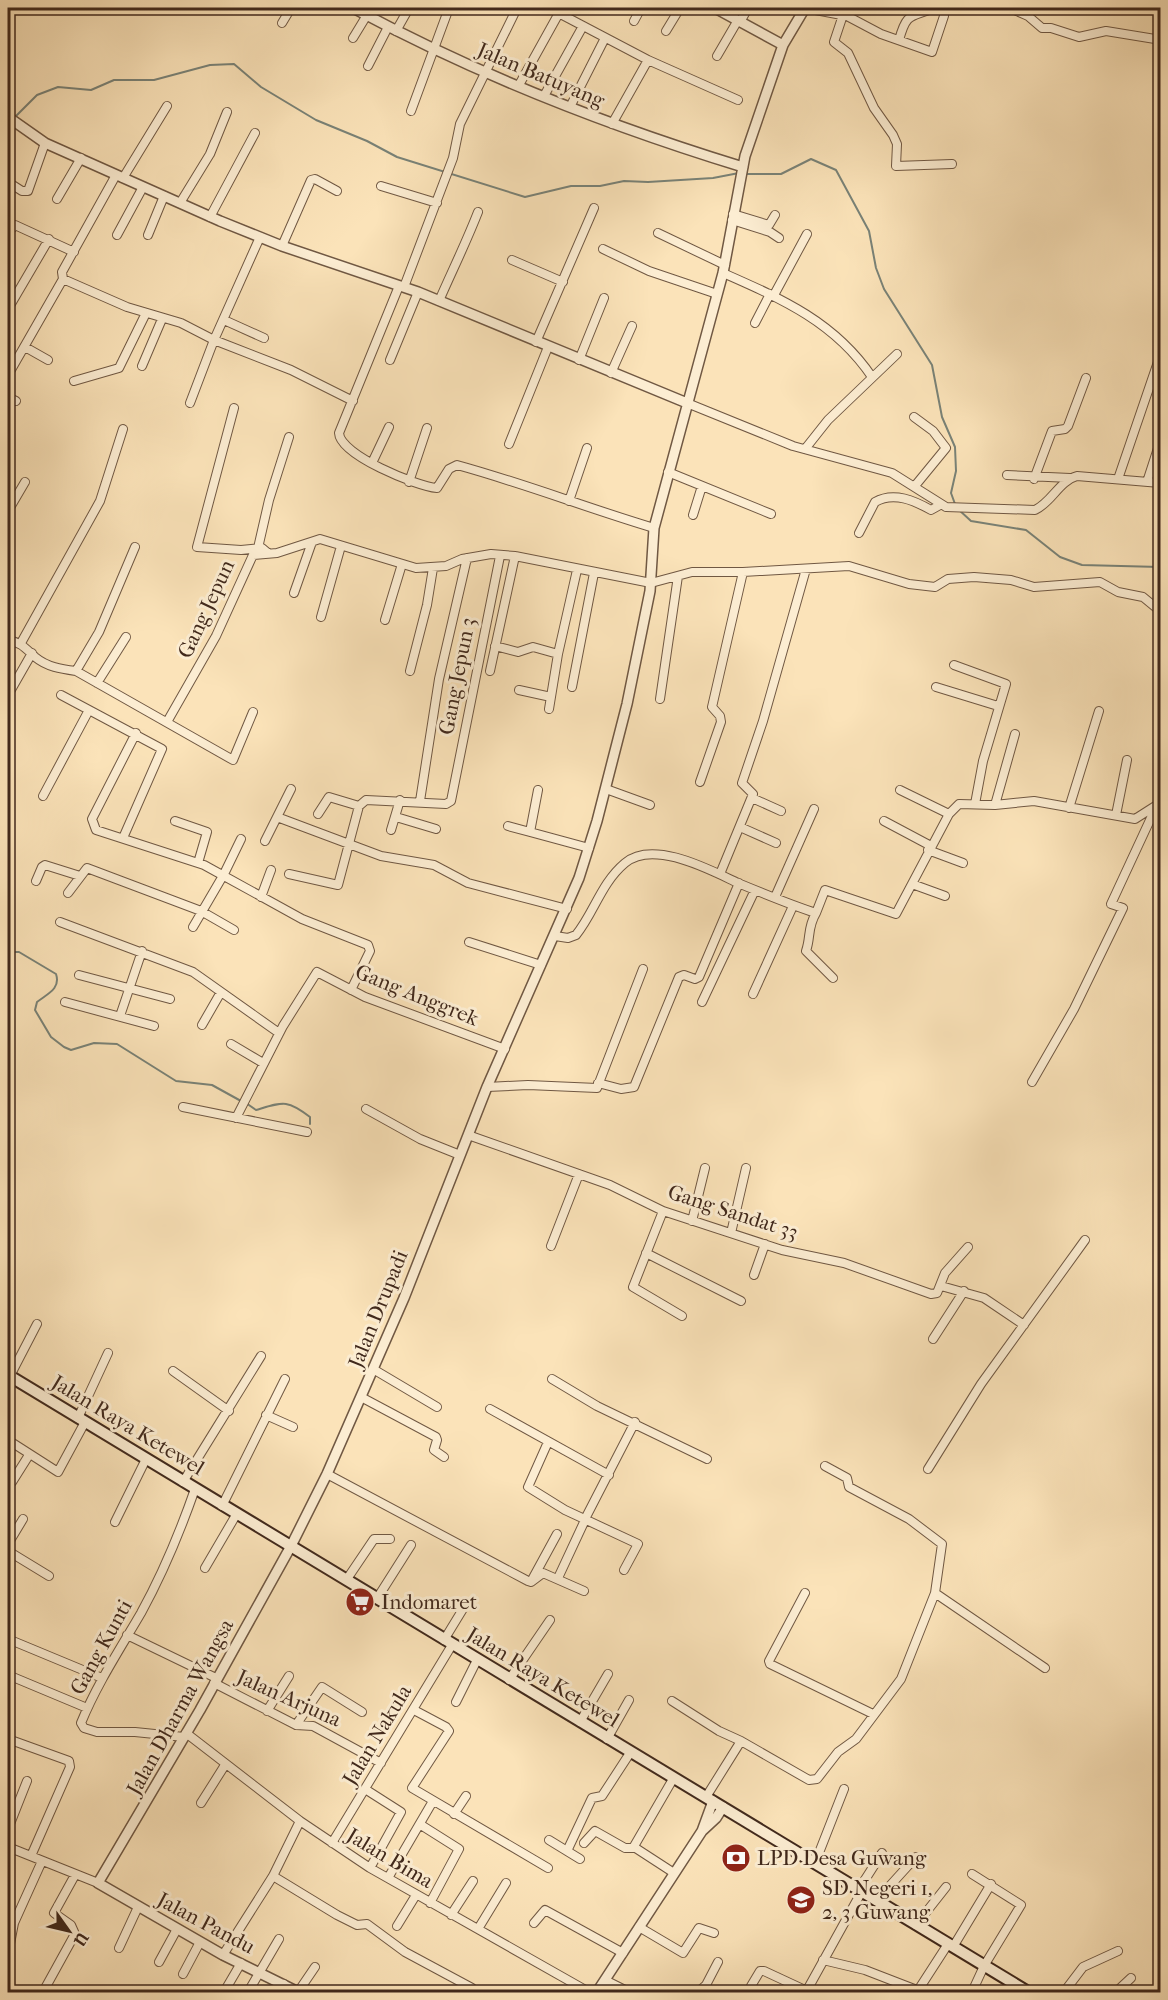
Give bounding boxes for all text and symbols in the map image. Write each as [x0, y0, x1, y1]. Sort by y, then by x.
street label: Jalan Batuyang [472, 37, 609, 113]
street label: Gang Jepun [173, 556, 239, 662]
street label: Gang Jepun 3 [434, 615, 480, 737]
street label: Gang Anggrek [352, 959, 482, 1031]
street label: Gang Sandat 33 [665, 1180, 801, 1244]
street label: Jalan Drupadi [343, 1247, 413, 1373]
street label: Jalan Raya Ketewel [46, 1369, 209, 1480]
supermarket icon: Indomaret [344, 1586, 376, 1618]
place label: Indomaret [381, 1590, 478, 1614]
street label: Gang Kunti [65, 1595, 137, 1699]
street label: Jalan Dharma Wangsa [121, 1615, 238, 1801]
street label: Jalan Raya Ketewel [461, 1621, 624, 1732]
street label: Jalan Arjuna [231, 1664, 345, 1732]
street label: Jalan Nakula [337, 1680, 416, 1791]
street label: Jalan Bima [341, 1822, 438, 1893]
bank icon: LPD Desa Guwang [720, 1842, 752, 1874]
place label: LPD Desa Guwang [757, 1846, 927, 1870]
place label: SD Negeri 1, 2, 3 Guwang [822, 1876, 932, 1924]
school or university icon: SD Negeri 1, 2, 3 Guwang [785, 1884, 817, 1916]
street label: Jalan Pandu [151, 1886, 259, 1959]
north arrow [39, 1901, 99, 1961]
text: U [69, 1928, 93, 1950]

